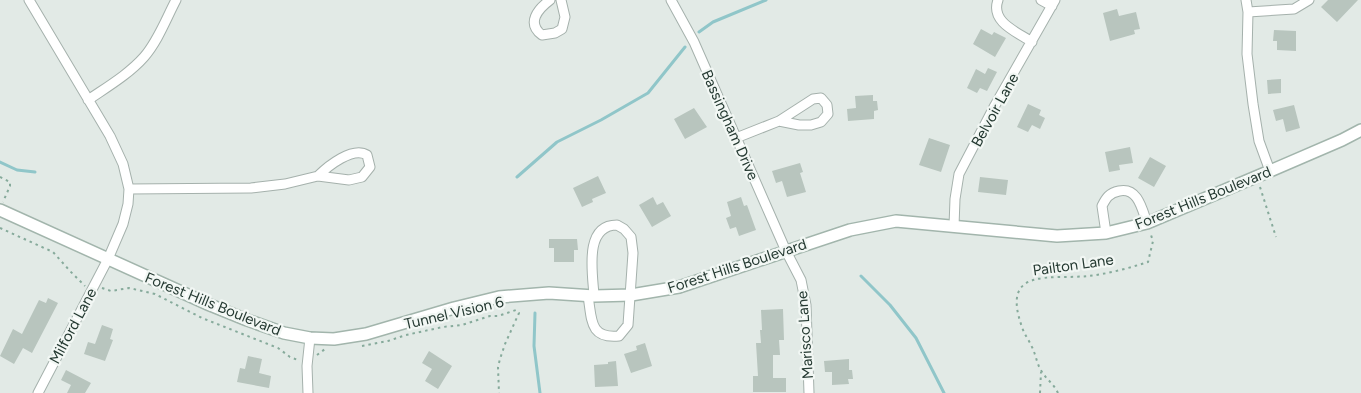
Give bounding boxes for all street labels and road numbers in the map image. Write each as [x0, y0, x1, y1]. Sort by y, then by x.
street label: Bassingham Drive [698, 67, 762, 183]
street label: Belvoir Lane [967, 70, 1023, 150]
street label: Forest Hills Boulevard [1132, 162, 1274, 234]
street label: Forest Hills Boulevard [665, 235, 809, 297]
street label: Pailton Lane [1031, 250, 1115, 280]
street label: Forest Hills Boulevard [142, 268, 284, 340]
street label: Milford Lane [46, 285, 100, 367]
street label: Marisco Lane [793, 290, 817, 380]
street label: Tunnel Vision 6 [403, 293, 506, 333]

